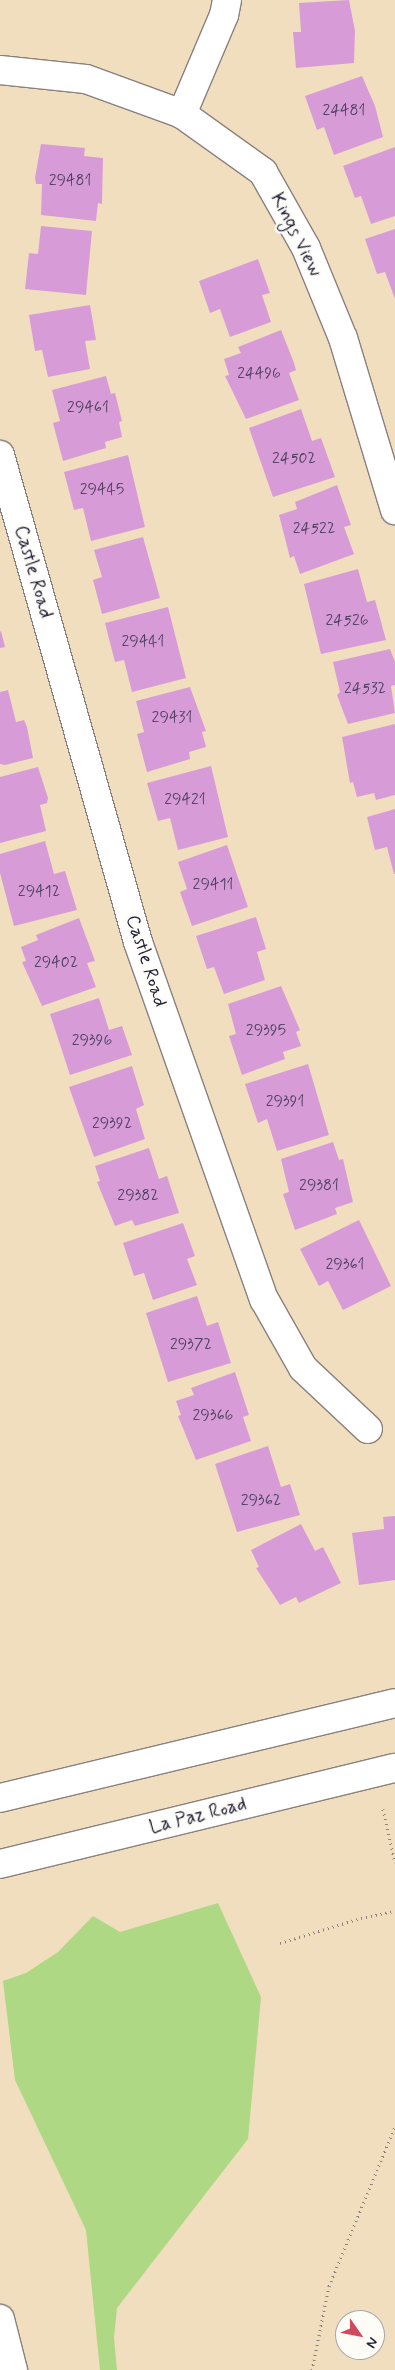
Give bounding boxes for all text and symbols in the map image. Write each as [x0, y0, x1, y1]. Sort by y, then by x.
house number: 24481 [323, 101, 365, 121]
house number: 29481 [49, 171, 91, 191]
street label: Kings View [266, 190, 326, 280]
house number: 24496 [237, 364, 281, 384]
house number: 29461 [67, 398, 109, 418]
house number: 24502 [272, 449, 316, 469]
house number: 29445 [80, 480, 124, 500]
house number: 24522 [293, 519, 335, 539]
street label: Castle Road [9, 524, 57, 620]
house number: 24526 [325, 611, 369, 631]
house number: 29441 [122, 632, 164, 652]
house number: 24532 [344, 679, 386, 699]
house number: 29431 [152, 708, 192, 728]
house number: 29421 [164, 790, 206, 810]
house number: 29411 [193, 875, 233, 895]
house number: 29412 [18, 882, 60, 902]
street label: Castle Road [121, 913, 171, 1009]
house number: 29402 [34, 953, 78, 973]
house number: 29395 [246, 1021, 286, 1041]
house number: 29396 [72, 1031, 112, 1051]
house number: 29391 [266, 1092, 304, 1112]
house number: 29392 [92, 1114, 132, 1134]
house number: 29381 [299, 1176, 339, 1196]
house number: 29382 [117, 1186, 159, 1206]
house number: 29361 [326, 1255, 364, 1275]
house number: 29372 [170, 1335, 212, 1355]
house number: 29366 [193, 1406, 233, 1426]
house number: 29362 [241, 1491, 281, 1511]
street label: La Paz Road [146, 1793, 250, 1839]
north arrow [335, 2310, 385, 2360]
text: N [362, 2334, 382, 2351]

